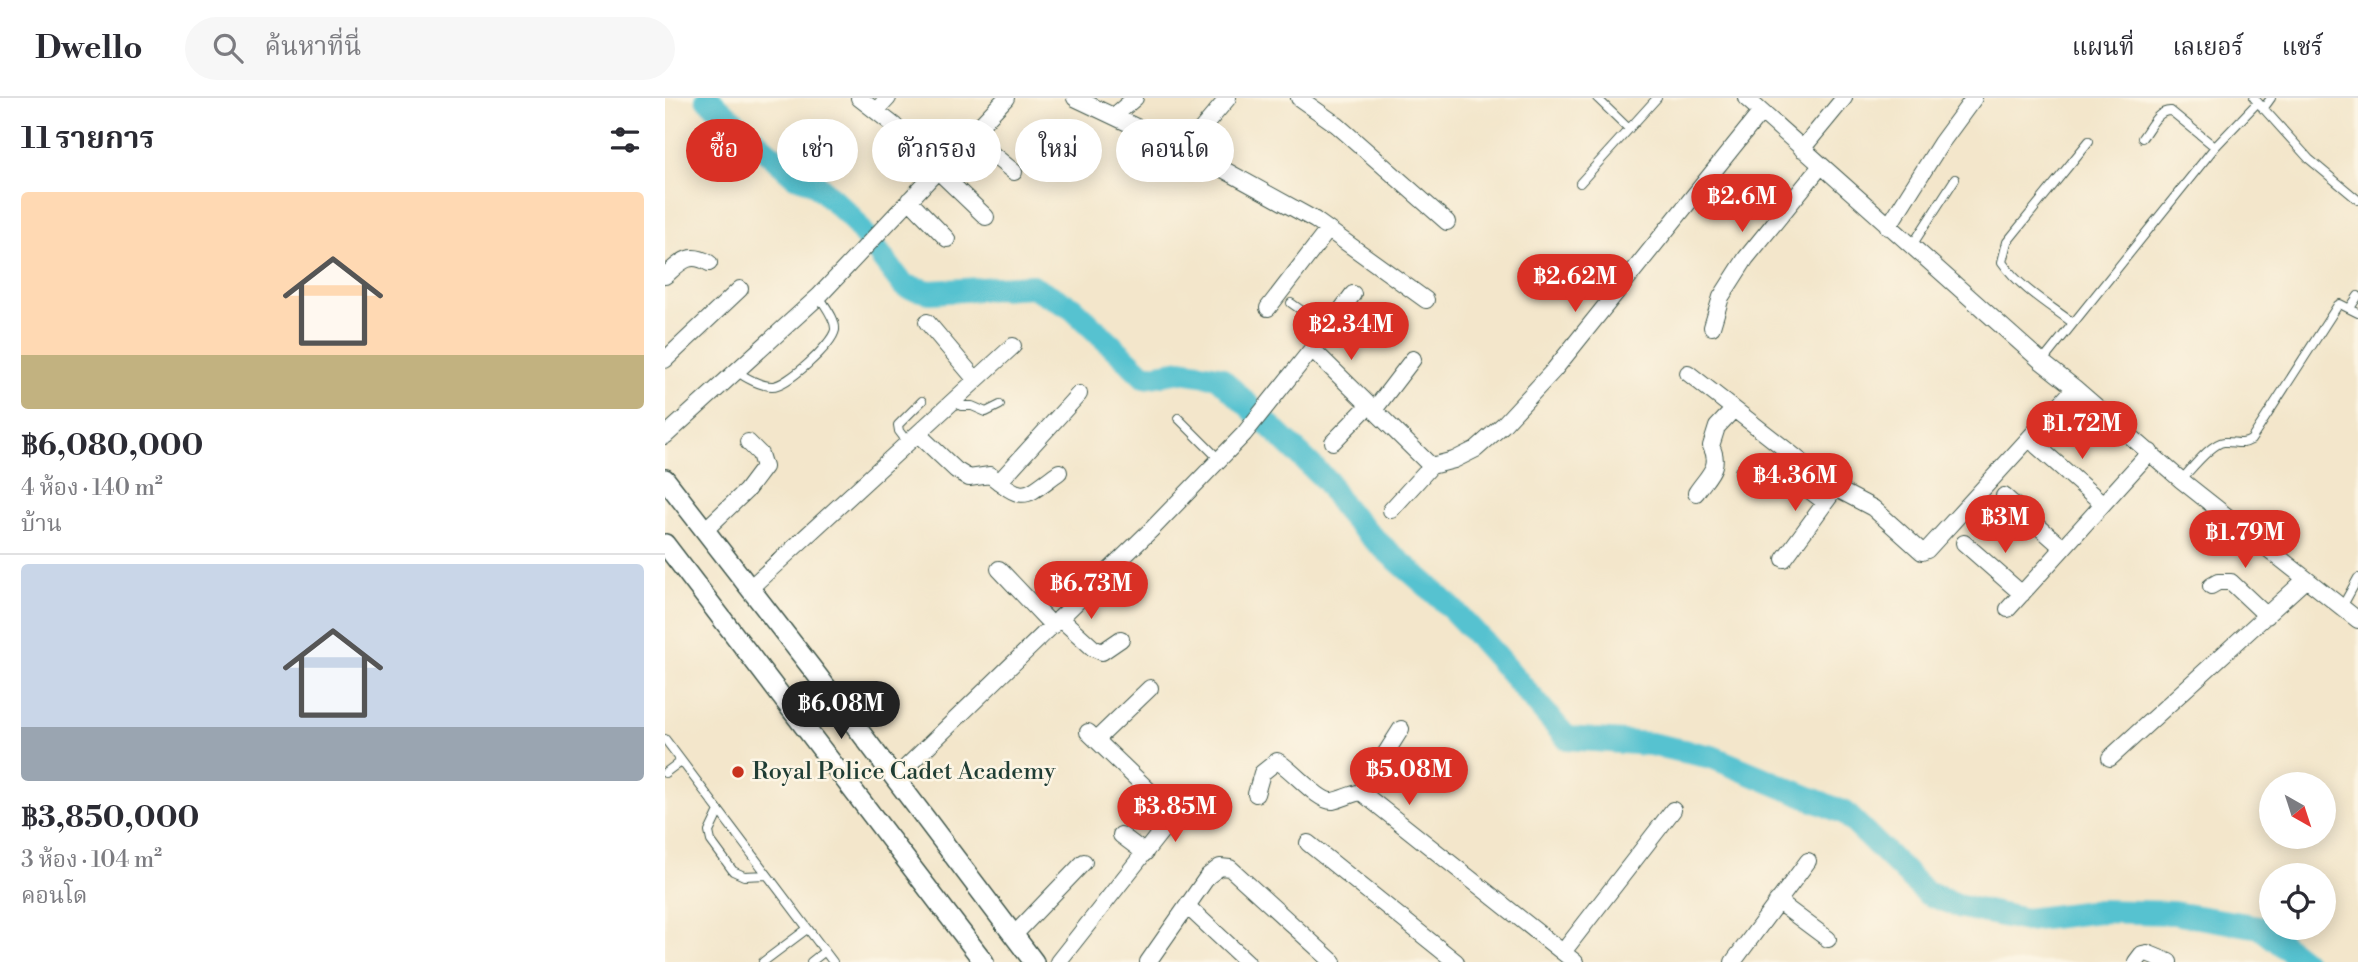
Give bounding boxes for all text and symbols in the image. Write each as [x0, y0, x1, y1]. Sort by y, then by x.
search box [185, 17, 675, 80]
text: Dwello [35, 28, 143, 69]
icon: search [209, 29, 247, 67]
text: ค้นหาที่นี่ [265, 31, 361, 63]
text: แผนที่ [2072, 33, 2135, 63]
text: เลเยอร์ [2173, 33, 2244, 63]
text: แชร์ [2282, 33, 2323, 63]
chip: ซื้อ [686, 119, 763, 182]
chip: เช่า [777, 119, 858, 182]
chip: ตัวกรอง [872, 119, 1001, 182]
chip: ใหม่ [1015, 119, 1102, 182]
chip: คอนโด [1116, 119, 1234, 182]
text: 11 รายการ [21, 120, 155, 158]
icon: filters [606, 121, 644, 159]
pin: ฿2.6M [1693, 174, 1791, 234]
text: ฿2.6M [1707, 183, 1777, 211]
icon: home [270, 238, 396, 364]
pin: ฿2.62M [1518, 254, 1632, 314]
text: ฿2.62M [1533, 263, 1617, 291]
pin: ฿2.34M [1294, 302, 1408, 362]
text: ฿2.34M [1309, 311, 1393, 339]
pin: ฿1.72M [2025, 402, 2139, 461]
text: ฿1.72M [2042, 410, 2122, 438]
text: ฿6,080,000 [21, 427, 203, 465]
pin: ฿4.36M [1738, 454, 1852, 513]
text: ฿4.36M [1753, 462, 1837, 490]
text: 4 ห้อง · 140 m² [21, 474, 163, 502]
pin: ฿3M [1971, 496, 2039, 555]
text: ฿3M [1981, 504, 2029, 532]
text: บ้าน [21, 510, 62, 538]
pin: ฿1.79M [2188, 510, 2302, 570]
text: ฿1.79M [2205, 519, 2285, 547]
pin: ฿6.73M [1034, 561, 1148, 621]
text: ฿6.73M [1050, 570, 1132, 598]
icon: home [270, 610, 396, 736]
pin: ฿6.08M [784, 682, 898, 741]
text: ฿6.08M [798, 690, 884, 718]
pin: ฿5.08M [1352, 748, 1466, 807]
text: ฿5.08M [1366, 756, 1452, 784]
place label: Royal Police Cadet Academy [752, 757, 1056, 787]
marker: Royal Police Cadet Academy [730, 764, 746, 780]
north arrow [2259, 772, 2336, 849]
map controls [2259, 772, 2336, 940]
pin: ฿3.85M [1118, 784, 1232, 844]
text: ฿3.85M [1133, 793, 1217, 821]
text: ฿3,850,000 [21, 799, 199, 837]
text: 3 ห้อง · 104 m² [21, 846, 162, 874]
button: locate [2259, 863, 2336, 940]
text: คอนโด [21, 882, 88, 910]

